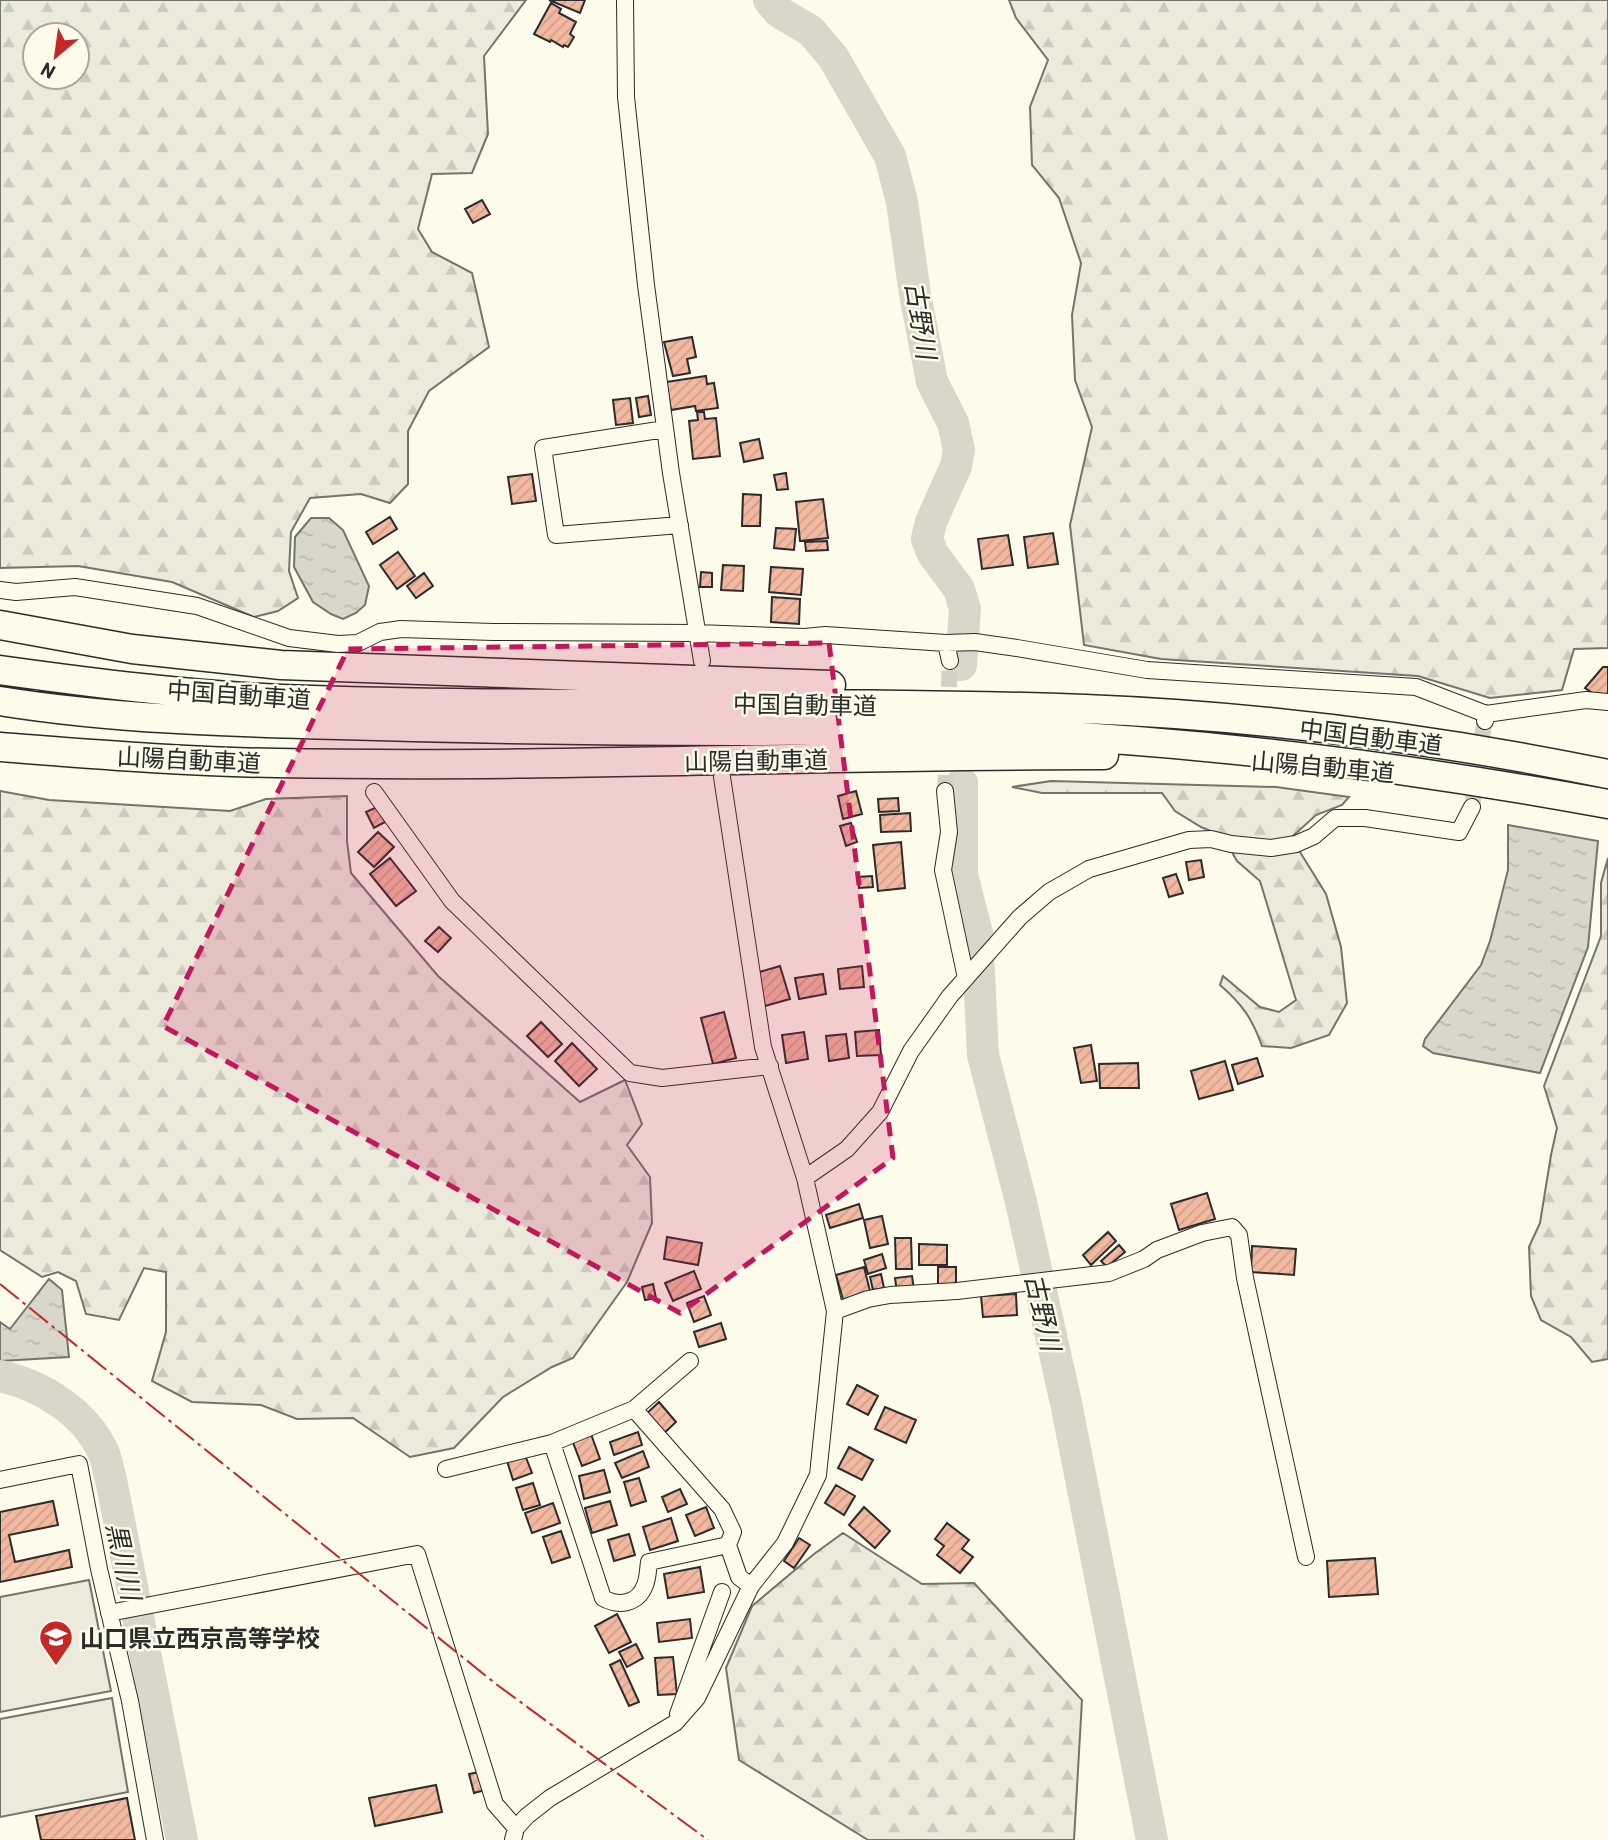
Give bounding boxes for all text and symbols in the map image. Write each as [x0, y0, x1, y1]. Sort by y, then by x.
north arrow [21, 21, 91, 91]
text: N [36, 58, 59, 84]
water label: 古野川 [901, 279, 944, 364]
street label: 中国自動車道 [166, 675, 312, 713]
street label: 中国自動車道 [733, 688, 877, 720]
street label: 中国自動車道 [1298, 713, 1444, 759]
street label: 山陽自動車道 [116, 741, 262, 777]
street label: 山陽自動車道 [684, 744, 828, 776]
street label: 山陽自動車道 [1250, 745, 1396, 787]
water label: 古野川 [1020, 1271, 1069, 1356]
water label: 黒川川 [102, 1520, 149, 1605]
school or university icon: 山口県立西京高等学校 [37, 1618, 75, 1667]
place label: 山口県立西京高等学校 [80, 1623, 320, 1652]

